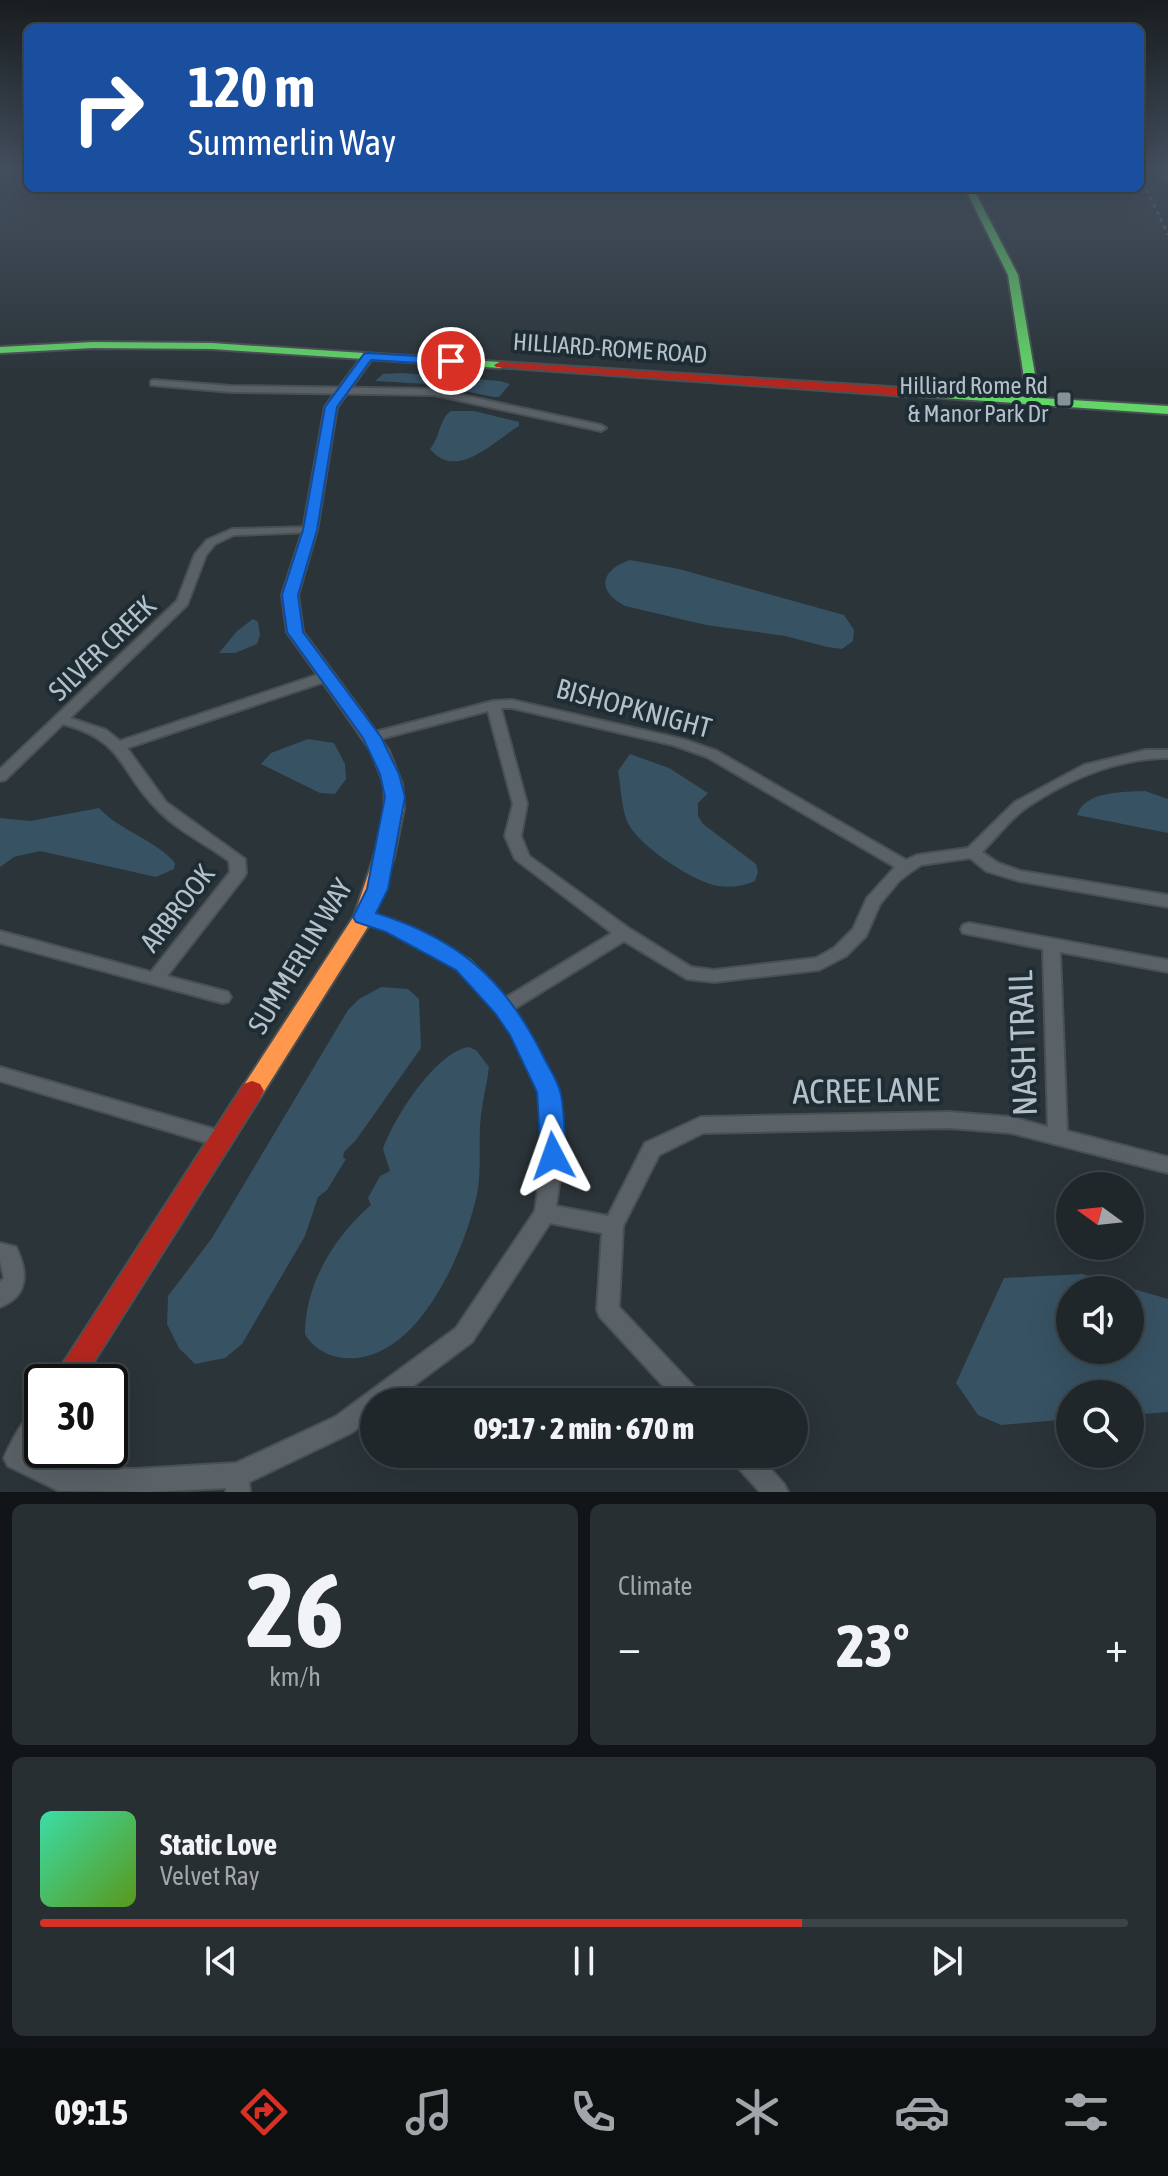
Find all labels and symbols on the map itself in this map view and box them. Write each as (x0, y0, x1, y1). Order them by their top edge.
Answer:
pin (417, 327, 485, 395)
street label: HILLIARD-ROME ROAD (512, 328, 708, 368)
place label: Hilliard Rome Rd & Manor Park Dr (899, 372, 1049, 427)
marker: Hilliard Rome Rd & Manor Park Dr (1055, 390, 1073, 408)
street label: SILVER CREEK (42, 589, 162, 707)
street label: BISHOPKNIGHT (553, 672, 715, 744)
street label: ARBROOK (133, 858, 221, 958)
street label: SUMMERLIN WAY (241, 872, 359, 1039)
street label: NASH TRAIL (1000, 969, 1044, 1117)
street label: ACREE LANE (792, 1069, 940, 1111)
position arrow (511, 1114, 595, 1198)
north arrow (1056, 1172, 1144, 1260)
speed limit sign: 30 (24, 1364, 128, 1468)

